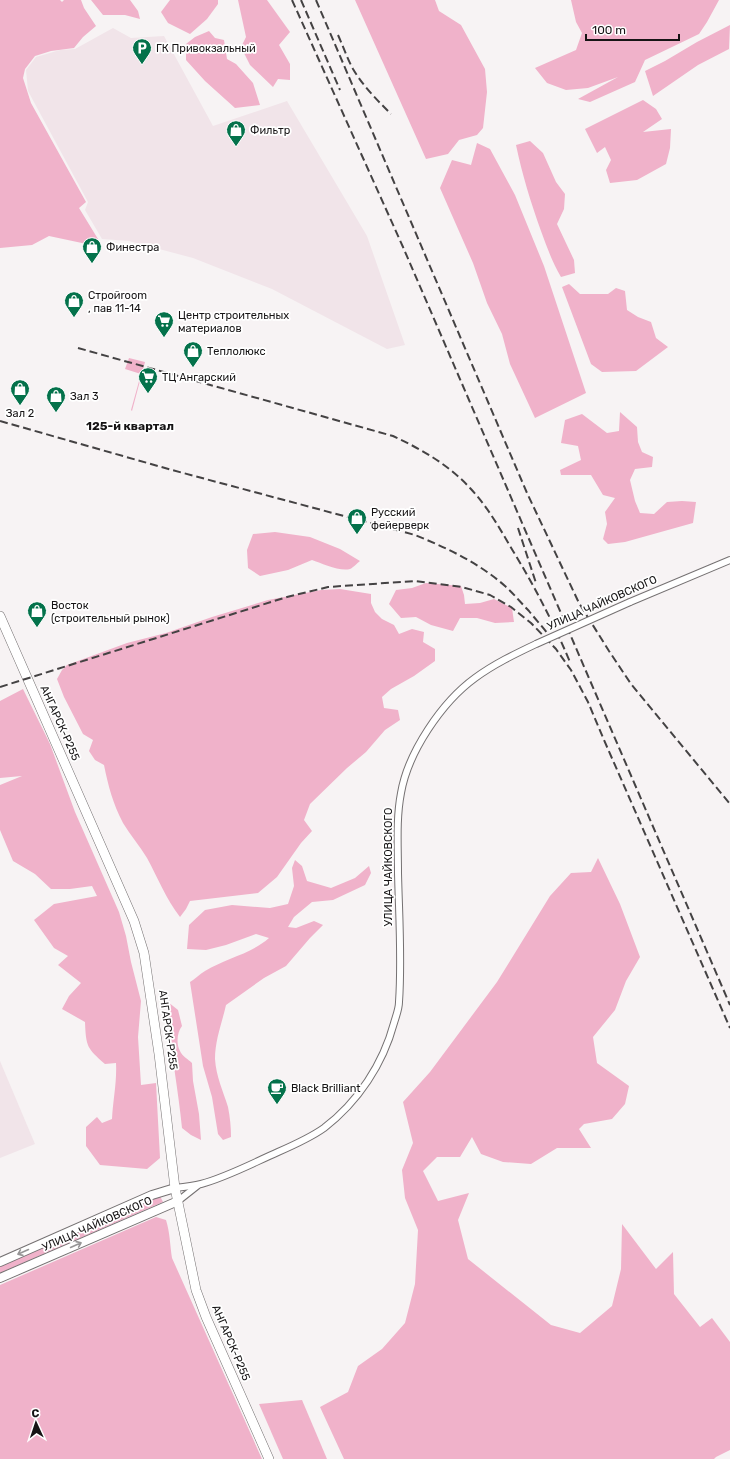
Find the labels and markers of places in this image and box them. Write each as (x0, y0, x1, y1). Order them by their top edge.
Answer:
parking icon: ГК Привокзальный (131, 37, 153, 65)
place label: ГК Привокзальный (156, 42, 256, 55)
shop icon: Фильтр (225, 119, 247, 147)
place label: Фильтр (250, 124, 290, 137)
shop icon: Финестра (81, 236, 103, 264)
place label: Финестра (106, 241, 159, 254)
place label: Стройroom , пав 11-14 (88, 289, 147, 315)
shop icon: Стройroom , пав 11-14 (63, 290, 85, 318)
place label: Центр строительных материалов (178, 309, 289, 335)
supermarket icon: Центр строительных материалов (153, 310, 175, 338)
shop icon: Теплолюкс (182, 340, 204, 368)
place label: Теплолюкс (207, 345, 265, 358)
supermarket icon: ТЦ Ангарский (137, 366, 159, 394)
place label: ТЦ Ангарский (162, 371, 236, 384)
shop icon: Зал 2 (9, 378, 31, 406)
shop icon: Зал 3 (45, 385, 67, 413)
place label: Зал 3 (70, 390, 99, 403)
place label: Зал 2 (6, 407, 34, 420)
place label: Русский фейерверк (371, 506, 429, 532)
shop icon: Русский фейерверк (346, 507, 368, 535)
place label: Восток (строительный рынок) (51, 599, 170, 625)
shop icon: Восток (строительный рынок) (26, 600, 48, 628)
cafe icon: Black Brilliant (266, 1077, 288, 1105)
place label: Black Brilliant (291, 1082, 361, 1095)

